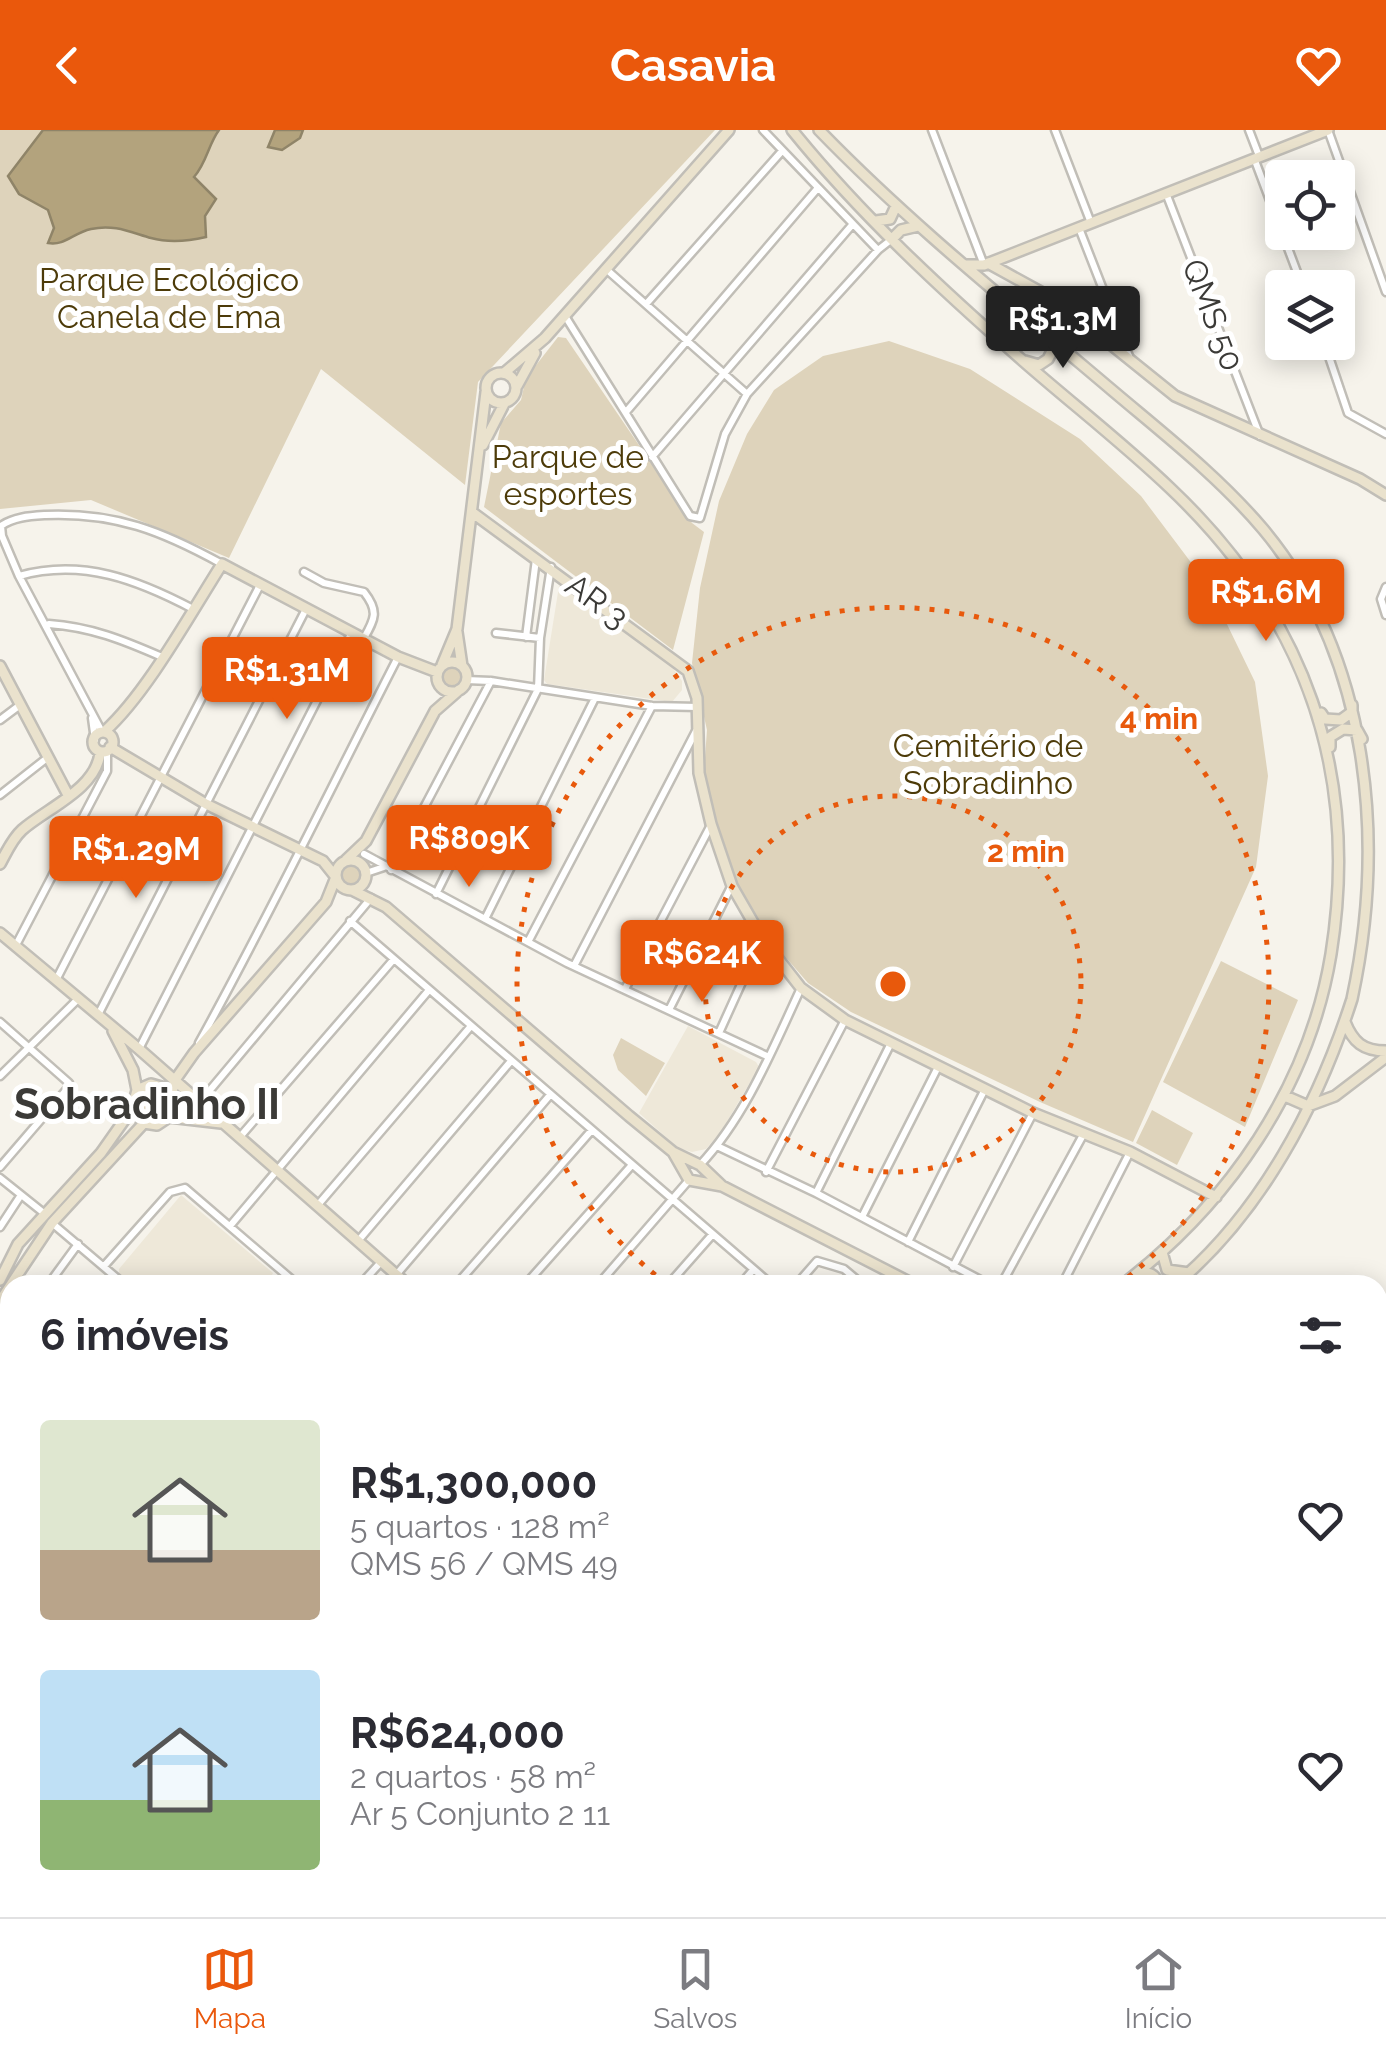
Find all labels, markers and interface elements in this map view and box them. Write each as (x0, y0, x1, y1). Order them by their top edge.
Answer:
icon: back (40, 38, 95, 93)
icon: heart (1291, 38, 1346, 93)
text: Casavia (610, 39, 776, 92)
map controls (1265, 160, 1355, 360)
button: locate (1265, 160, 1355, 250)
street label: QMS 50 (1175, 254, 1252, 376)
park label: Parque Ecológico Canela de Ema (39, 261, 299, 335)
button: layers (1265, 270, 1355, 360)
pin: R$1.3M (982, 286, 1144, 371)
text: R$1.3M (1008, 300, 1118, 337)
park label: Parque de esportes (492, 438, 644, 512)
pin: R$1.6M (1185, 559, 1347, 644)
street label: AR 3 (559, 566, 636, 635)
text: R$1.6M (1210, 573, 1322, 610)
pin: R$1.31M (195, 637, 379, 722)
text: R$1.31M (224, 651, 350, 688)
text: 4 min (1120, 701, 1198, 736)
park label: Cemitério de Sobradinho (893, 727, 1083, 801)
pin: R$809K (388, 805, 550, 890)
pin: R$1.29M (44, 816, 228, 901)
text: R$809K (409, 819, 529, 856)
text: R$1.29M (71, 830, 201, 867)
text: 2 min (987, 834, 1065, 869)
pin: R$624K (621, 920, 783, 1005)
text: R$624K (643, 934, 761, 971)
centre of rings (875, 966, 911, 1002)
district label: Sobradinho II (14, 1080, 280, 1129)
icon: filters (1293, 1308, 1348, 1363)
text: 6 imóveis (40, 1311, 229, 1360)
text: R$1,300,000 (350, 1459, 597, 1508)
icon: home (120, 1460, 240, 1580)
icon: heart (1293, 1493, 1348, 1548)
text: 5 quartos · 128 m² (350, 1508, 610, 1545)
text: QMS 56 / QMS 49 (350, 1545, 618, 1582)
text: R$624,000 (350, 1709, 565, 1758)
icon: home (120, 1710, 240, 1830)
icon: heart (1293, 1743, 1348, 1798)
text: 2 quartos · 58 m² (350, 1758, 596, 1795)
text: Ar 5 Conjunto 2 11 (350, 1795, 610, 1832)
tab: Mapa (194, 1942, 266, 2035)
tab: Salvos (653, 1942, 737, 2035)
tab: Início (1125, 1942, 1192, 2035)

